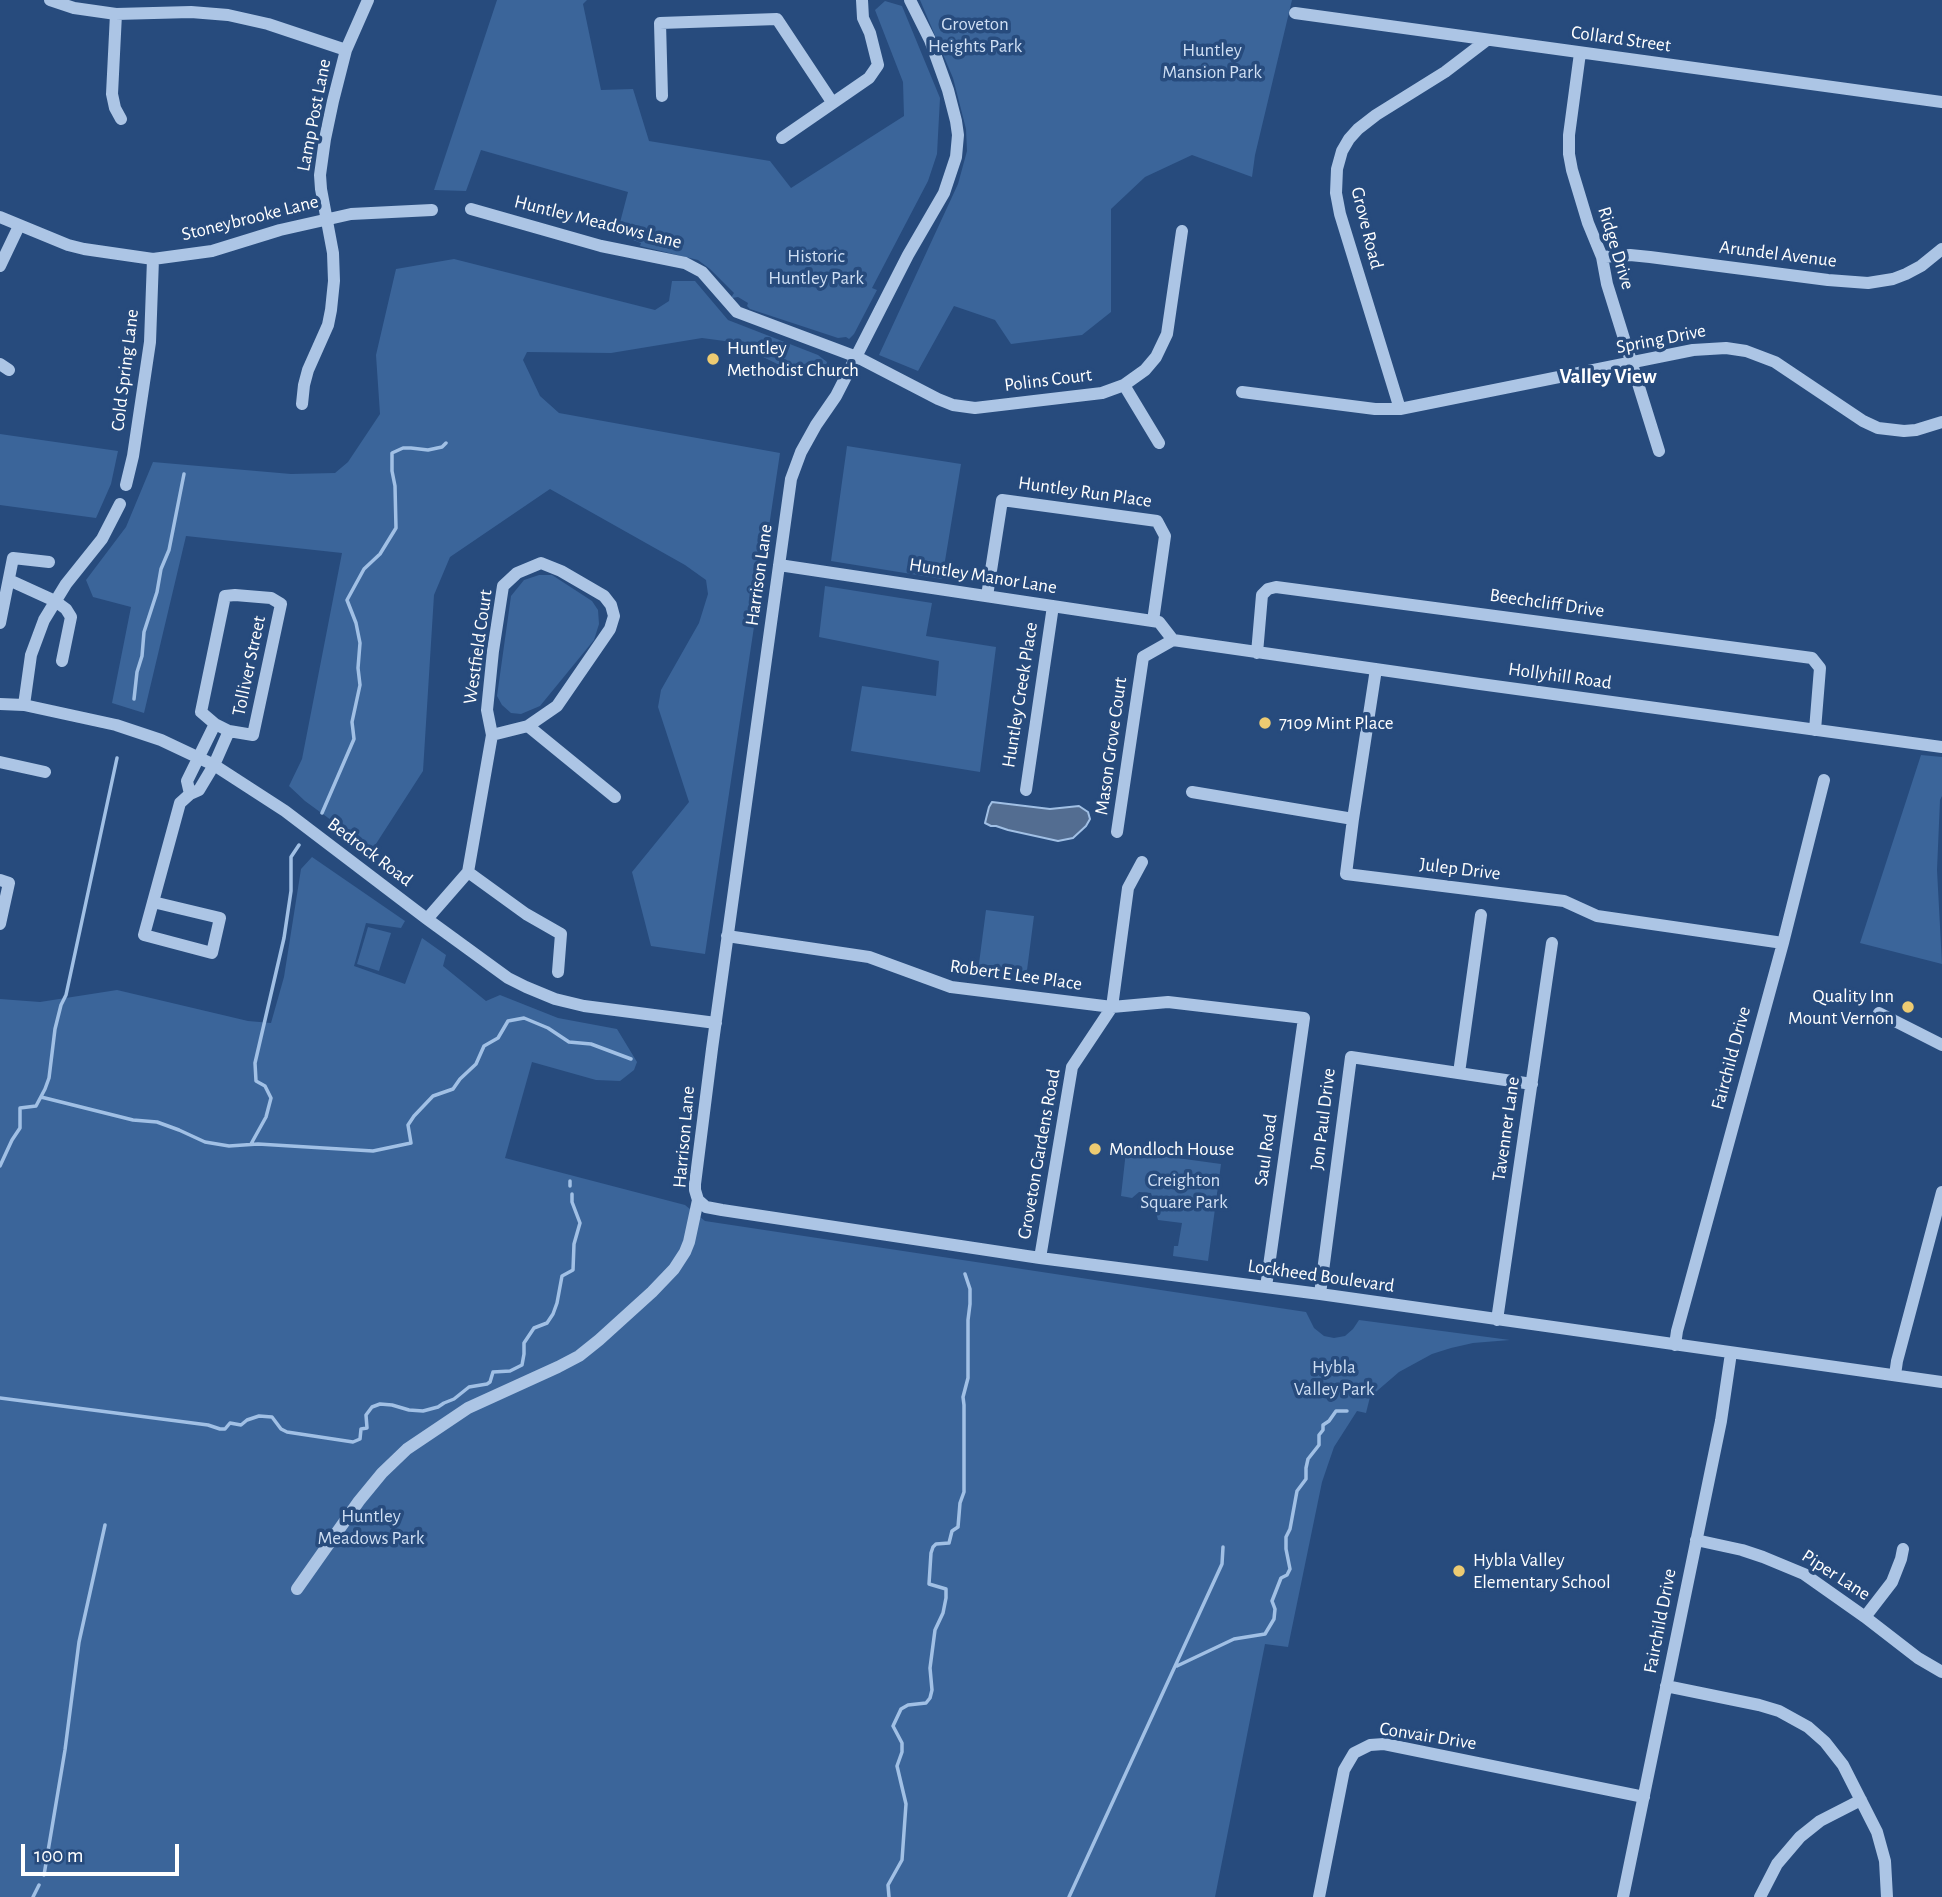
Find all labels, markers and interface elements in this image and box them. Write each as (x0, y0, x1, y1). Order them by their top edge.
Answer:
park label: Groveton Heights Park (928, 13, 1022, 57)
street label: Collard Street (1570, 21, 1672, 57)
park label: Huntley Mansion Park (1162, 39, 1262, 83)
street label: Lamp Post Lane (292, 57, 336, 173)
street label: Grove Road (1346, 185, 1388, 271)
street label: Stoneybrooke Lane (179, 190, 321, 246)
street label: Huntley Meadows Lane (512, 190, 684, 254)
street label: Ridge Drive (1593, 204, 1639, 292)
street label: Arundel Avenue (1718, 235, 1838, 273)
park label: Historic Huntley Park (768, 245, 864, 289)
street label: Cold Spring Lane (106, 308, 144, 432)
street label: Spring Drive (1614, 319, 1708, 359)
place label: Huntley Methodist Church (727, 337, 859, 381)
marker: Huntley Methodist Church (705, 351, 721, 367)
street label: Polins Court (1003, 363, 1093, 397)
district label: Valley View (1559, 364, 1657, 390)
street label: Huntley Run Place (1017, 471, 1153, 513)
street label: Harrison Lane (741, 523, 777, 627)
street label: Huntley Manor Lane (907, 553, 1059, 599)
street label: Beechcliff Drive (1488, 584, 1606, 622)
street label: Westfield Court (459, 588, 497, 706)
street label: Tolliver Street (227, 614, 271, 718)
street label: Huntley Creek Place (997, 621, 1043, 769)
street label: Hollyhill Road (1507, 657, 1613, 695)
street label: Mason Grove Court (1090, 676, 1132, 816)
place label: 7109 Mint Place (1279, 712, 1394, 734)
marker: 7109 Mint Place (1257, 715, 1273, 731)
street label: Bedrock Road (323, 813, 417, 891)
street label: Julep Drive (1418, 853, 1502, 885)
street label: Robert E Lee Place (949, 954, 1083, 996)
place label: Quality Inn Mount Vernon (1788, 985, 1894, 1029)
marker: Quality Inn Mount Vernon (1900, 999, 1916, 1015)
street label: Fairchild Drive (1706, 1004, 1756, 1112)
street label: Groveton Gardens Road (1013, 1067, 1065, 1241)
street label: Jon Paul Drive (1305, 1067, 1341, 1171)
street label: Tavenner Lane (1487, 1075, 1525, 1183)
street label: Harrison Lane (668, 1085, 700, 1189)
street label: Saul Road (1250, 1112, 1282, 1188)
place label: Mondloch House (1109, 1138, 1234, 1160)
marker: Mondloch House (1087, 1141, 1103, 1157)
park label: Creighton Square Park (1140, 1169, 1228, 1213)
street label: Lockheed Boulevard (1246, 1254, 1396, 1298)
park label: Hybla Valley Park (1294, 1356, 1374, 1400)
park label: Huntley Meadows Park (318, 1505, 424, 1549)
street label: Piper Lane (1797, 1544, 1875, 1606)
place label: Hybla Valley Elementary School (1473, 1549, 1611, 1593)
marker: Hybla Valley Elementary School (1451, 1563, 1467, 1579)
street label: Fairchild Drive (1639, 1567, 1681, 1675)
street label: Convair Drive (1378, 1717, 1478, 1755)
scale bar (24, 1830, 182, 1874)
text: 100 m (34, 1845, 84, 1866)

